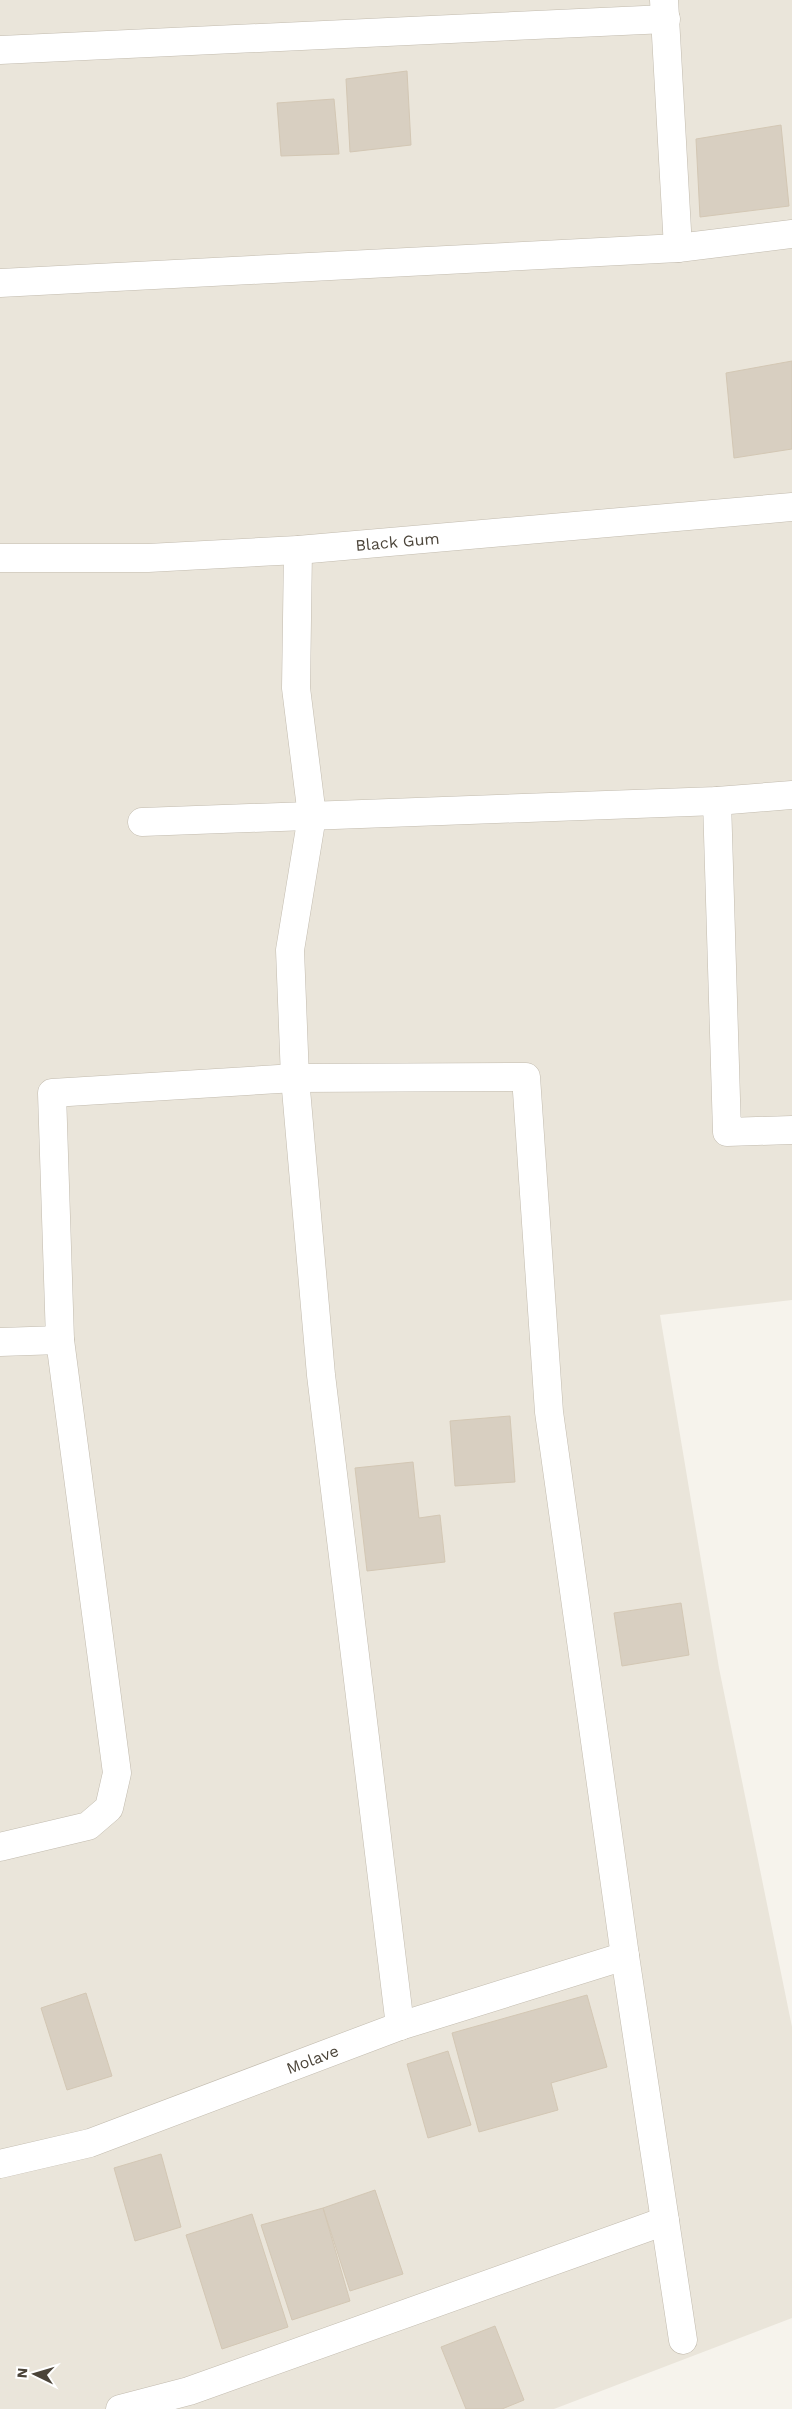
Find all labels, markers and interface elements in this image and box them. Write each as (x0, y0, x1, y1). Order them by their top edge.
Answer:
street label: Black Gum (355, 529, 440, 555)
street label: Molave (284, 2041, 341, 2078)
north arrow (10, 2349, 60, 2399)
text: N (14, 2367, 30, 2379)

